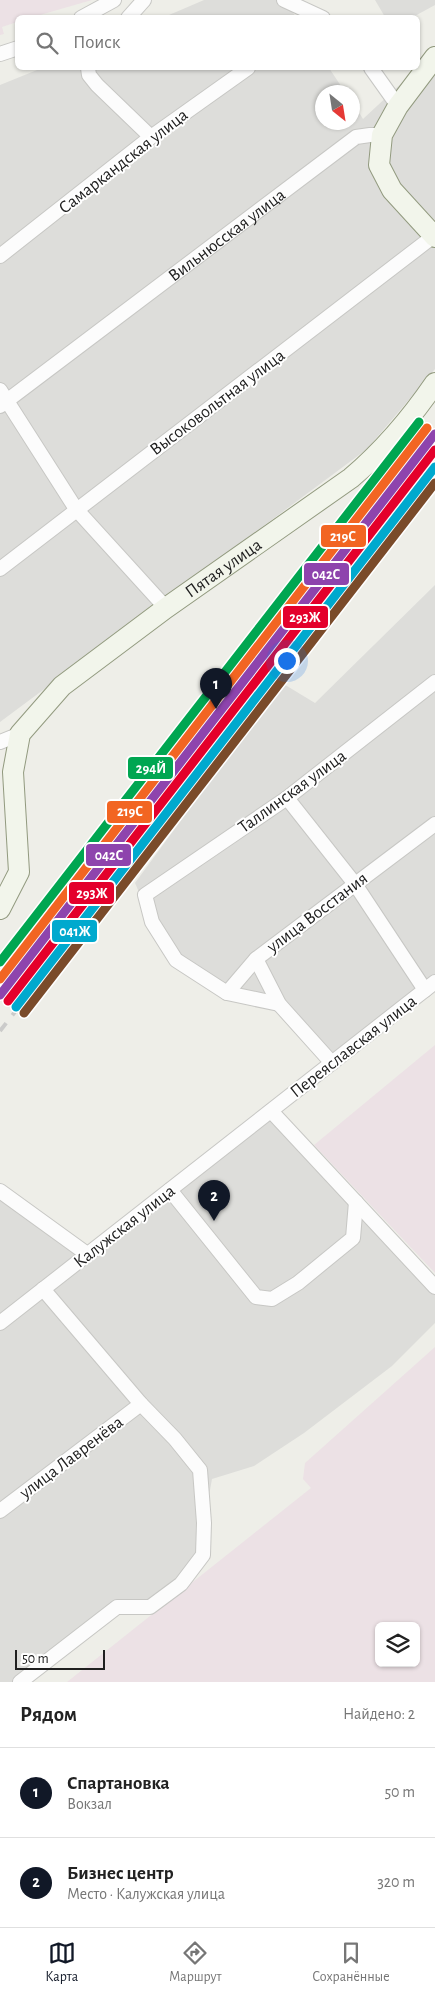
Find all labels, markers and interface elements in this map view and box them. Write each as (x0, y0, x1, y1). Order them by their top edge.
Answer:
search box (15, 15, 420, 70)
icon: search (33, 29, 61, 57)
text: Поиск (73, 33, 120, 52)
north arrow (315, 85, 360, 130)
street label: Самаркандская улица (56, 106, 192, 218)
street label: Вильнюсская улица (165, 186, 289, 285)
street label: Высоковольтная улица (147, 346, 288, 459)
line badge: 219С (320, 524, 367, 548)
text: 219С (330, 530, 356, 544)
street label: Пятая улица (182, 536, 265, 602)
line badge: 042С (303, 562, 350, 586)
text: 042С (312, 568, 341, 582)
line badge: 293Ж (282, 605, 329, 629)
text: 293Ж (289, 611, 322, 625)
your location (274, 648, 300, 674)
pin: 1 (200, 668, 232, 709)
street label: Таллинская улица (235, 747, 350, 837)
line badge: 294Й (127, 756, 174, 780)
text: 294Й (136, 760, 166, 776)
line badge: 219С (106, 800, 153, 824)
text: 219С (117, 805, 143, 819)
line badge: 042С (85, 843, 132, 867)
text: 042С (95, 849, 124, 863)
street label: улица Восстания (263, 869, 371, 957)
line badge: 293Ж (68, 881, 115, 905)
text: 293Ж (76, 887, 109, 901)
line badge: 041Ж (51, 919, 98, 943)
text: 041Ж (59, 925, 92, 939)
street label: Переяславская улица (287, 992, 420, 1102)
pin: 2 (198, 1180, 230, 1221)
street label: Калужская улица (71, 1182, 179, 1272)
street label: улица Лавренёва (16, 1413, 127, 1503)
map controls (375, 1622, 420, 1667)
button: layers (375, 1622, 420, 1667)
scale bar (15, 1647, 105, 1670)
text: 50 m (22, 1652, 49, 1666)
text: Рядом (20, 1704, 77, 1725)
text: Найдено: 2 (343, 1706, 415, 1722)
text: Спартановка (67, 1774, 170, 1793)
text: 1 (33, 1784, 39, 1800)
text: 50 m (384, 1784, 415, 1800)
text: Вокзал (67, 1796, 112, 1812)
text: Бизнес центр (67, 1864, 174, 1883)
text: 2 (32, 1874, 40, 1890)
text: 320 m (377, 1874, 415, 1890)
text: Место · Калужская улица (67, 1886, 225, 1902)
tab: Карта (45, 1939, 78, 1986)
tab: Маршрут (169, 1939, 222, 1986)
tab: Сохранённые (312, 1939, 390, 1986)

